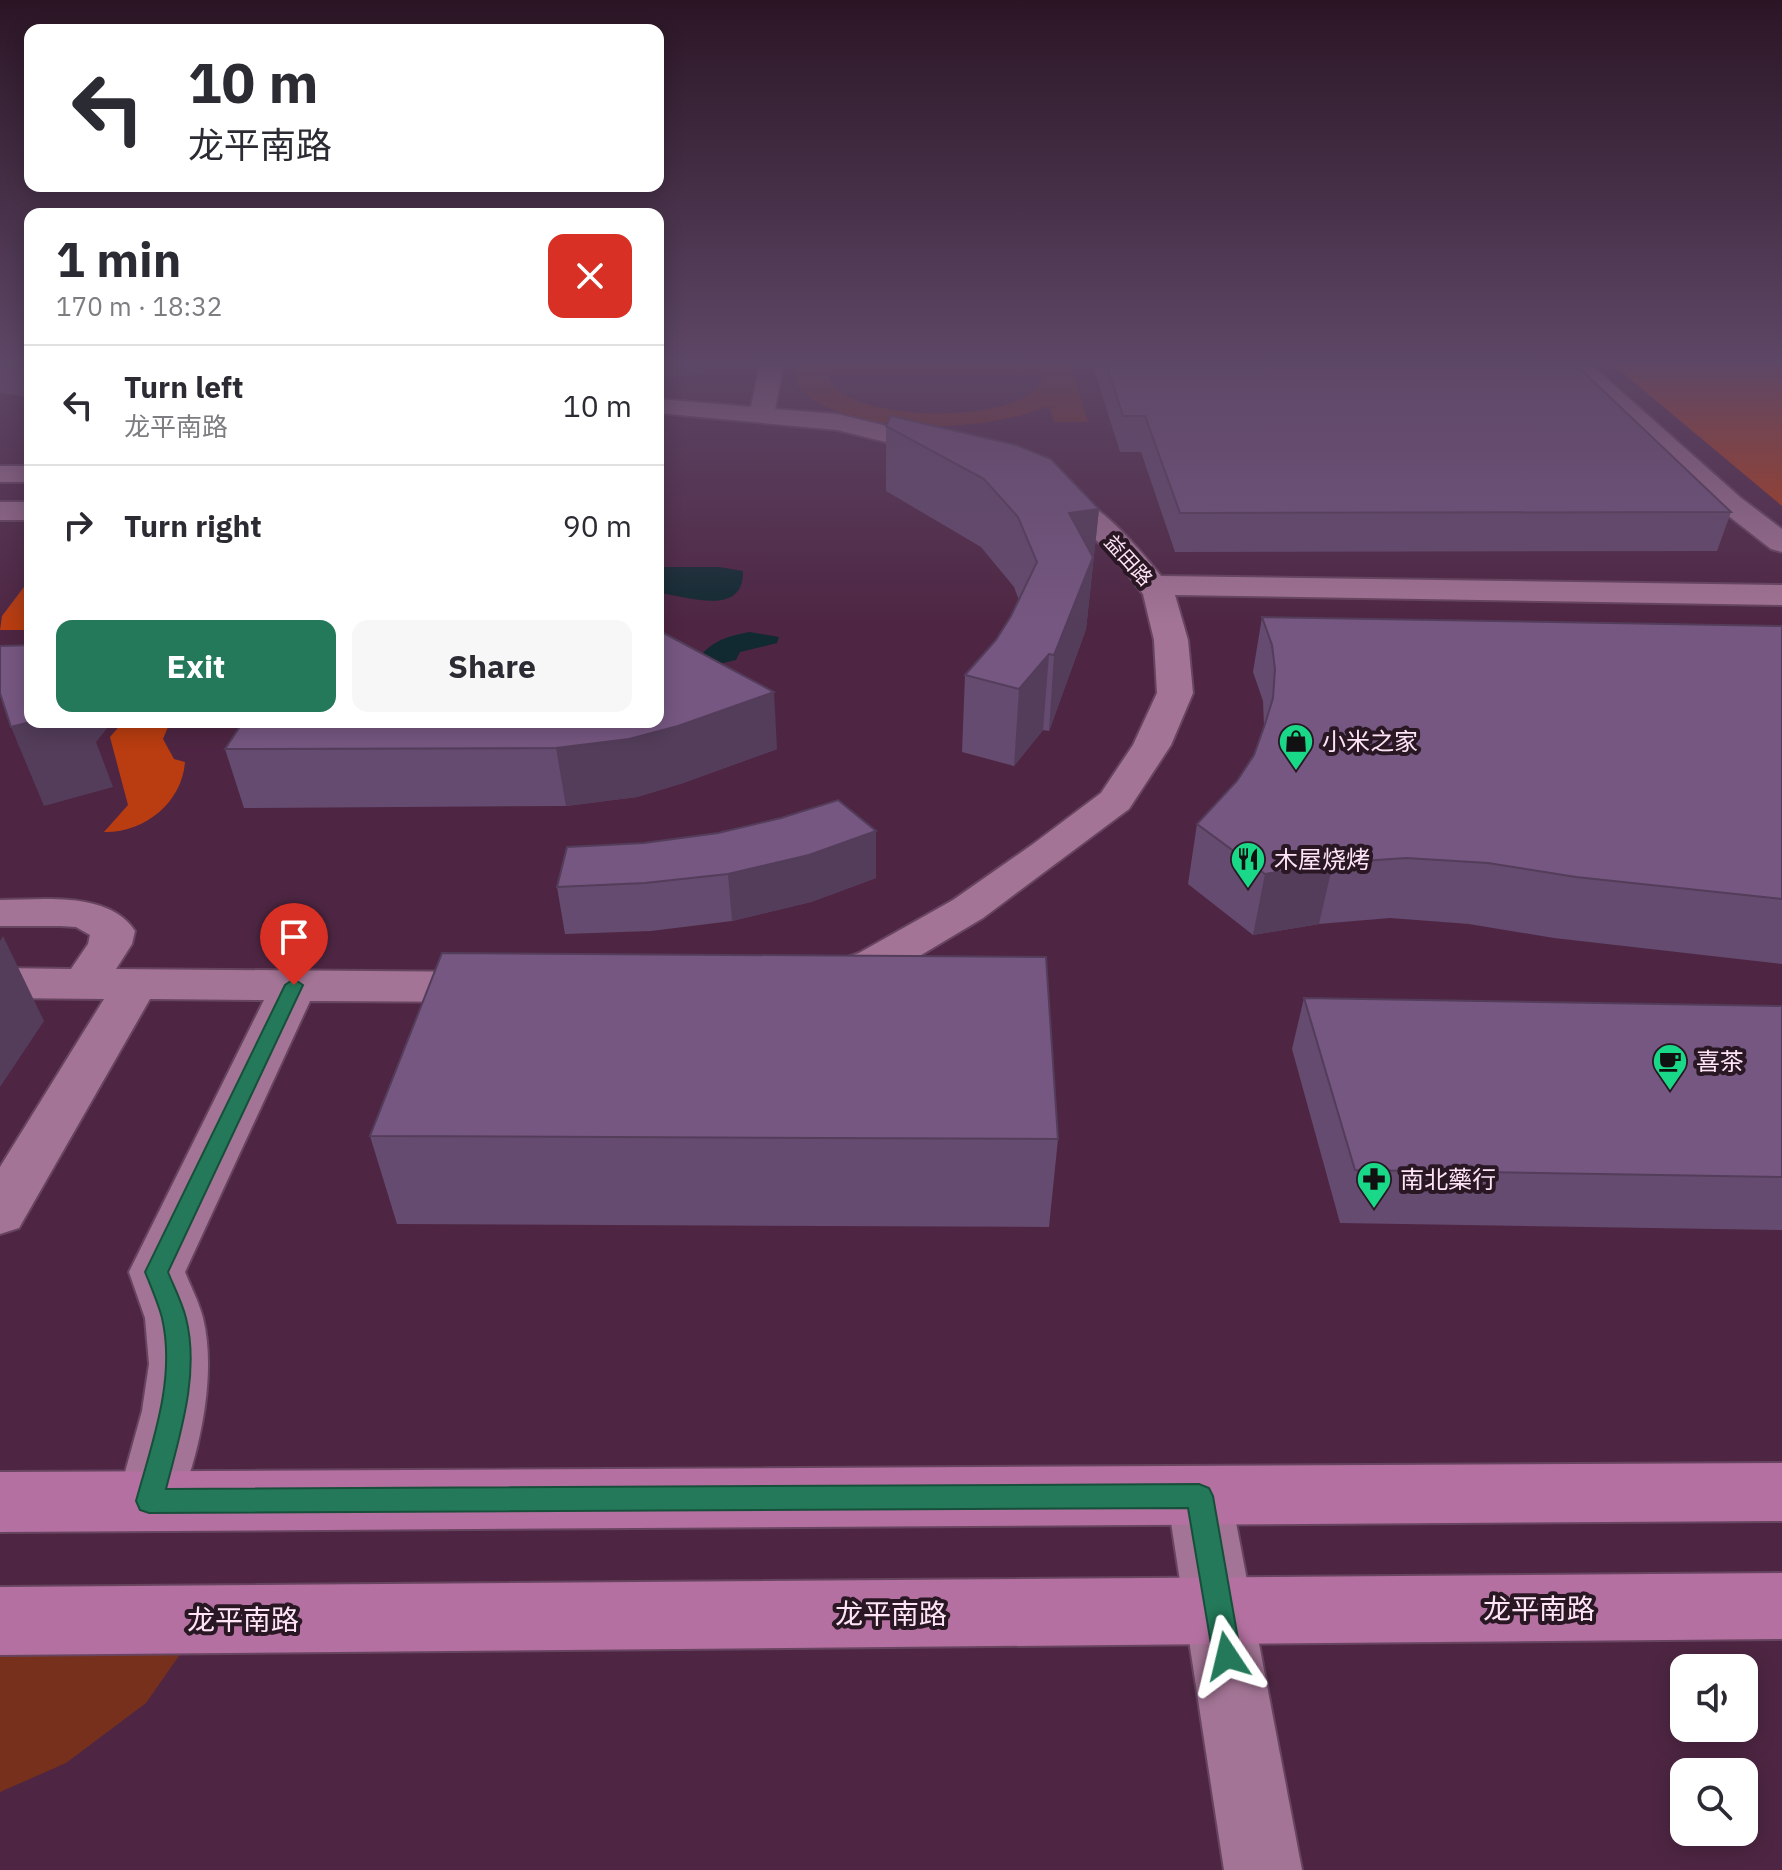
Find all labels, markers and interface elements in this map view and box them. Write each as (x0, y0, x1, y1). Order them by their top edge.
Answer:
text: 10 m (188, 46, 318, 118)
icon: left (56, 56, 160, 160)
text: 龙平南路 (188, 121, 332, 168)
text: 1 min (56, 228, 181, 290)
button: close (548, 234, 632, 318)
text: 170 m · 18:32 (56, 289, 222, 323)
text: Turn left (124, 367, 243, 406)
icon: left (56, 383, 100, 427)
text: 10 m (563, 386, 632, 425)
text: 龙平南路 (124, 409, 228, 443)
icon: right (56, 503, 100, 547)
text: Turn right (124, 506, 262, 545)
text: 90 m (563, 506, 632, 545)
street label: 益田路 (1099, 529, 1159, 591)
button: Exit (56, 620, 336, 712)
button: Share (352, 620, 632, 712)
shop icon: 小米之家 (1277, 722, 1315, 772)
place label: 小米之家 (1322, 725, 1418, 757)
restaurant icon: 木屋烧烤 (1229, 840, 1267, 890)
place label: 木屋烧烤 (1274, 843, 1370, 875)
pin (260, 903, 328, 985)
icon: arrive (272, 915, 316, 959)
cafe icon: 喜茶 (1651, 1042, 1689, 1092)
place label: 喜茶 (1696, 1045, 1744, 1077)
pharmacy icon: 南北藥行 (1355, 1160, 1393, 1210)
place label: 南北藥行 (1400, 1163, 1496, 1195)
street label: 龙平南路 (1483, 1590, 1595, 1627)
street label: 龙平南路 (835, 1595, 947, 1632)
street label: 龙平南路 (187, 1601, 299, 1638)
position arrow (1185, 1614, 1269, 1698)
map controls (1670, 1654, 1758, 1846)
button: sound (1670, 1654, 1758, 1742)
button: search (1670, 1758, 1758, 1846)

